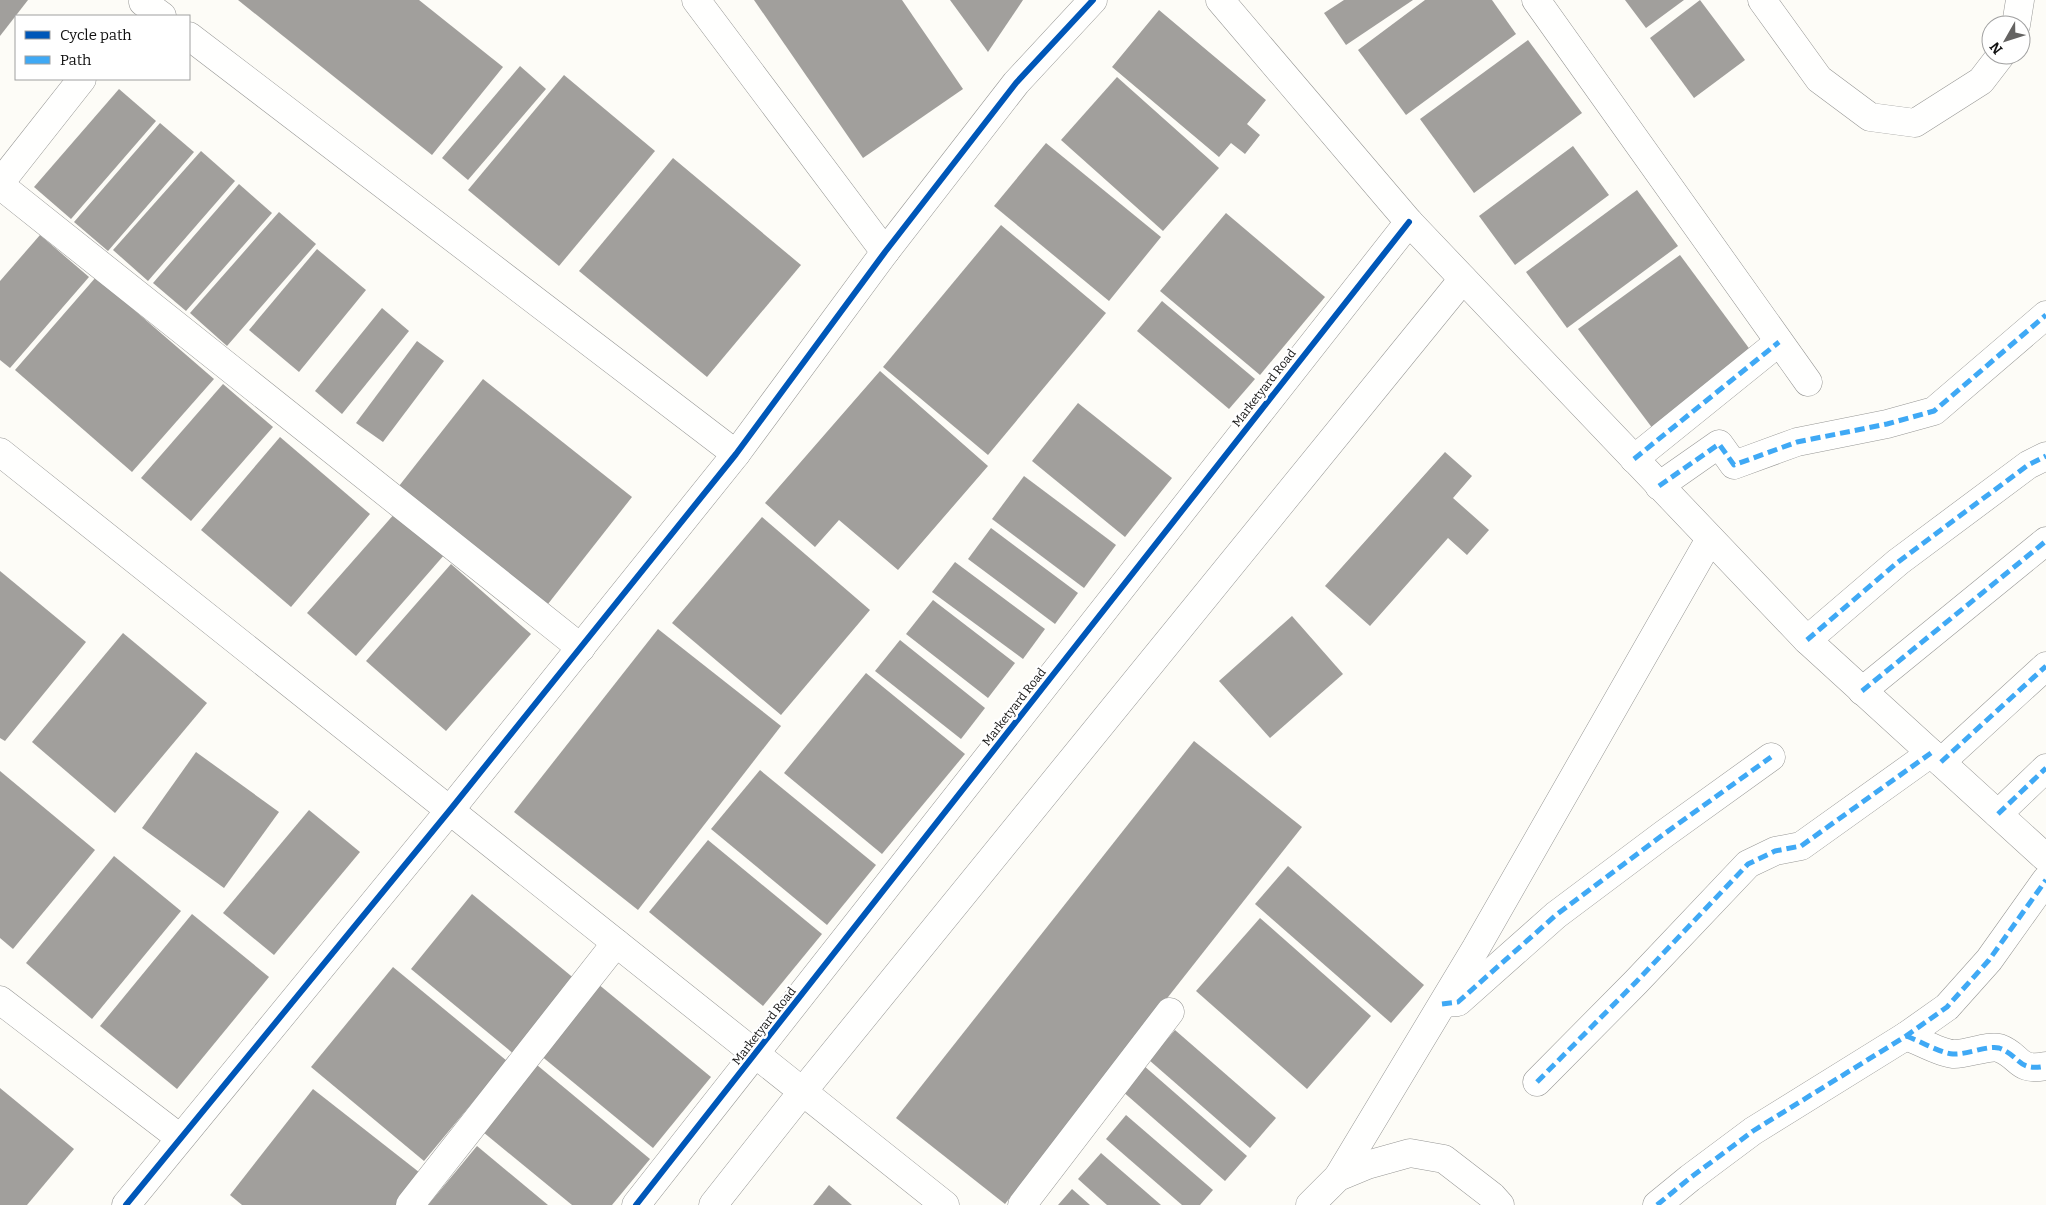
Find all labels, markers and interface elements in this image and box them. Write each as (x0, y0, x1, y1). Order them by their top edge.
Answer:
legend (15, 15, 190, 80)
north arrow (1981, 15, 2031, 65)
text: Cycle path (60, 26, 132, 44)
text: N (1986, 38, 2006, 57)
text: Path (60, 51, 92, 69)
street label: Marketyard Road (1229, 346, 1299, 430)
street label: Marketyard Road (979, 665, 1049, 749)
street label: Marketyard Road (729, 984, 799, 1068)

